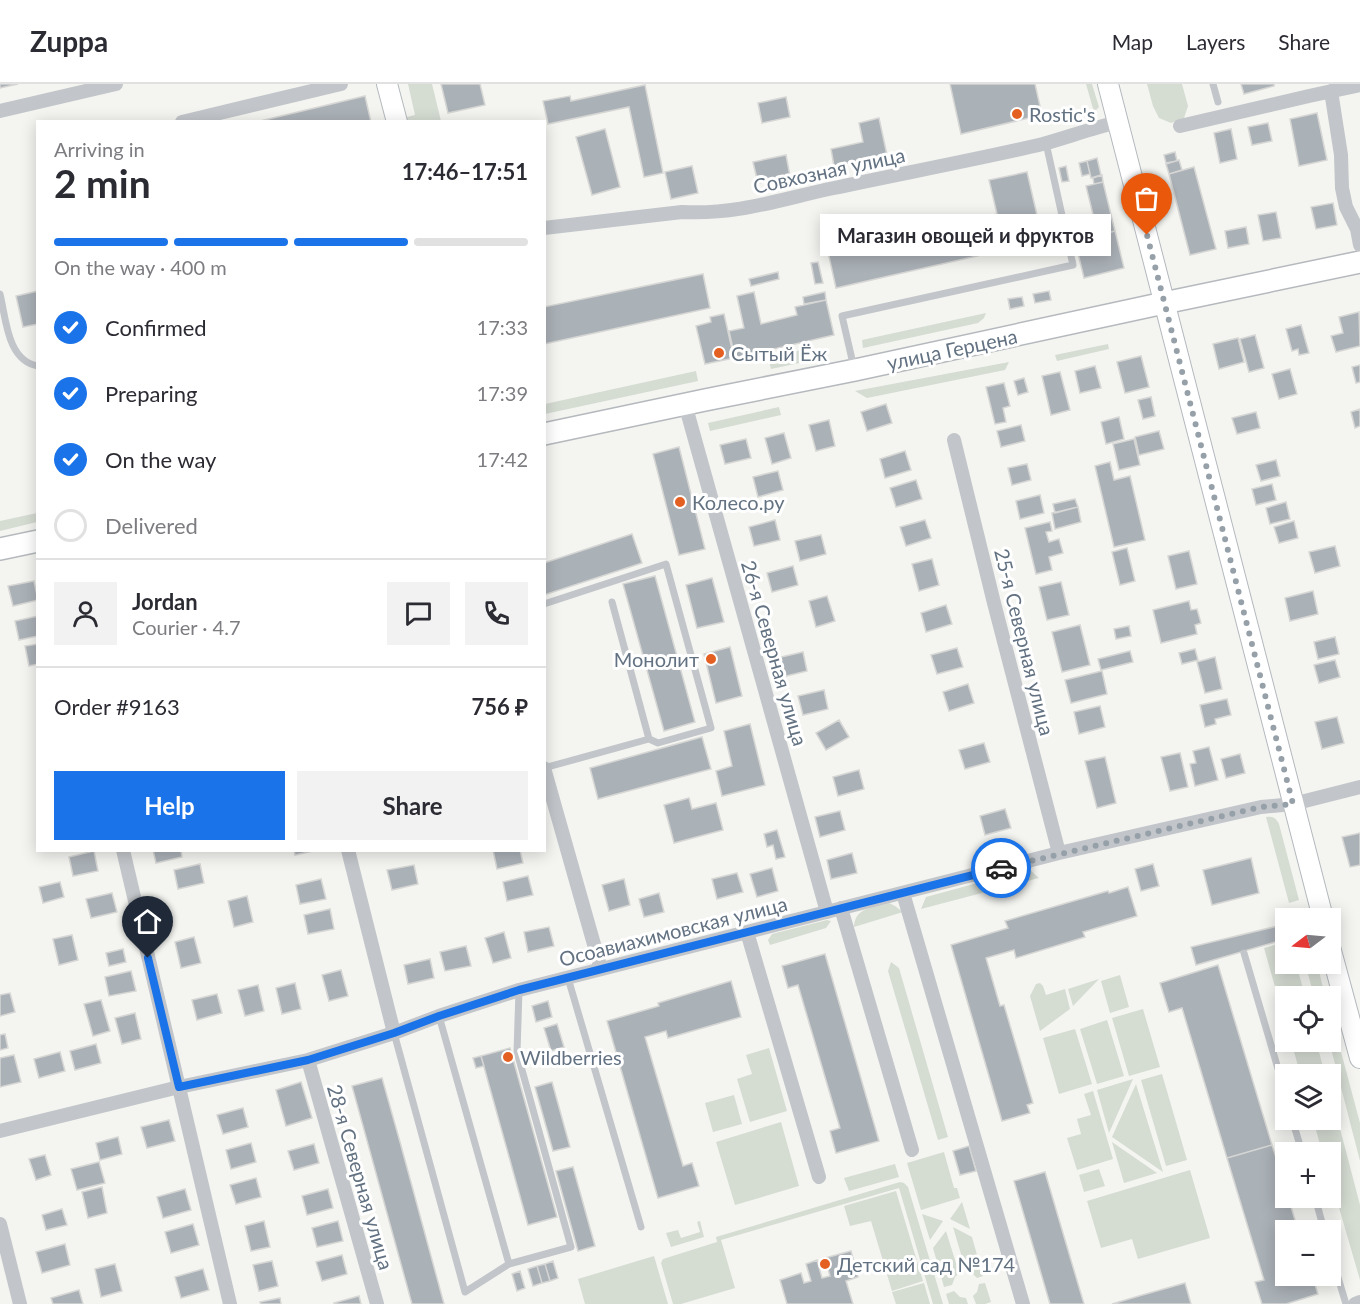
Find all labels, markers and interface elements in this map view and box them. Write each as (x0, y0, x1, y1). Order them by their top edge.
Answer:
text: Zuppa (30, 24, 108, 58)
text: Map (1112, 29, 1153, 54)
text: Layers (1186, 29, 1245, 54)
text: Share (1278, 29, 1330, 54)
place label: Rostic's (1029, 102, 1095, 126)
marker: Rostic's (1010, 107, 1024, 121)
text: Arriving in (54, 137, 145, 161)
street label: Совхозная улица (751, 142, 907, 198)
text: 17:46–17:51 (402, 158, 528, 185)
text: 2 min (54, 160, 151, 206)
pin (1121, 173, 1172, 235)
icon: bag (1130, 182, 1163, 215)
callout: Магазин овощей и фруктов (820, 214, 1111, 256)
text: Магазин овощей и фруктов (837, 223, 1094, 247)
text: On the way · 400 m (54, 255, 227, 279)
icon: check (54, 311, 87, 344)
text: Confirmed (105, 314, 207, 341)
text: 17:33 (477, 315, 528, 339)
street label: улица Герцена (885, 323, 1019, 375)
place label: Сытый Ёж (731, 341, 827, 365)
marker: Сытый Ёж (712, 346, 726, 360)
icon: check (54, 377, 87, 410)
text: Preparing (105, 380, 197, 407)
text: 17:39 (477, 381, 528, 405)
icon: check (54, 443, 87, 476)
text: On the way (105, 446, 216, 473)
text: 17:42 (477, 447, 528, 471)
place label: Колесо.ру (692, 490, 785, 514)
marker: Колесо.ру (673, 495, 687, 509)
text: Delivered (105, 512, 198, 539)
street label: 25-я Северная улица (990, 546, 1060, 738)
street label: 26-я Северная улица (737, 557, 813, 749)
button: person (54, 582, 117, 645)
button: chat (387, 582, 450, 645)
button: phone (465, 582, 528, 645)
text: Jordan (132, 588, 198, 615)
text: Courier · 4.7 (132, 615, 241, 639)
place label: Монолит (614, 647, 699, 671)
marker: Монолит (704, 652, 718, 666)
text: Order #9163 (54, 693, 180, 720)
text: 756 ₽ (472, 693, 528, 720)
button: Help (54, 771, 285, 840)
button: Share (297, 771, 528, 840)
courier (971, 838, 1031, 898)
icon: car (985, 852, 1018, 885)
street label: Осоавиахимовская улица (556, 891, 790, 971)
pin (122, 896, 173, 958)
icon: home (131, 905, 164, 938)
north arrow (1275, 908, 1341, 974)
map controls (1275, 908, 1341, 1286)
button: locate (1275, 986, 1341, 1052)
place label: Wildberries (520, 1045, 622, 1069)
marker: Wildberries (501, 1050, 515, 1064)
button: layers (1275, 1064, 1341, 1130)
street label: 28-я Северная улица (323, 1081, 399, 1273)
button: + (1275, 1142, 1341, 1208)
button: − (1275, 1220, 1341, 1286)
place label: Детский сад №174 (837, 1252, 1016, 1276)
marker: Детский сад №174 (818, 1257, 832, 1271)

